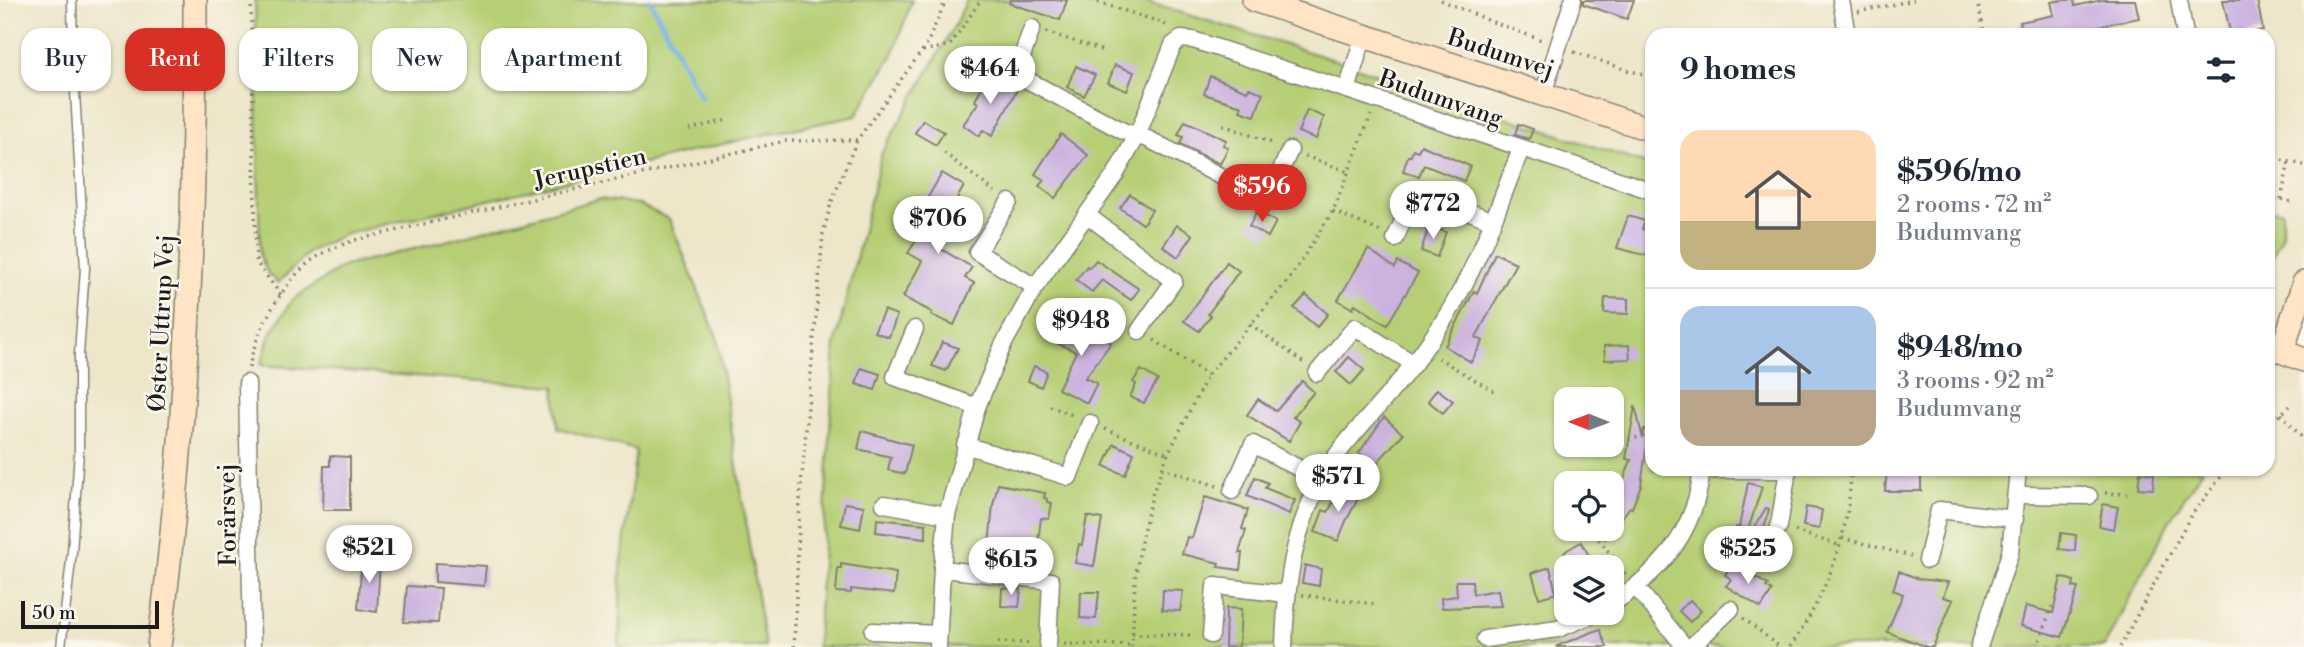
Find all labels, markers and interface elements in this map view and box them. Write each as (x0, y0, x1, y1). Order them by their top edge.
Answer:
street label: Budumvej (1443, 22, 1558, 85)
chip: Buy (21, 28, 111, 91)
chip: Rent (125, 28, 225, 91)
chip: Filters (239, 28, 358, 91)
chip: New (372, 28, 467, 91)
chip: Apartment (481, 28, 647, 91)
pin: $464 (949, 46, 1031, 106)
text: 9 homes (1680, 51, 1796, 89)
icon: filters (2202, 51, 2240, 89)
text: $464 (960, 55, 1020, 83)
street label: Budumvang (1374, 63, 1507, 134)
street label: Jerupstien (530, 141, 649, 197)
text: $596/mo (1897, 153, 2022, 191)
icon: home (1736, 158, 1820, 242)
pin: $596 (1221, 164, 1303, 224)
text: $596 (1234, 173, 1290, 201)
pin: $772 (1392, 182, 1474, 241)
text: $772 (1406, 190, 1460, 218)
text: 2 rooms · 72 m² (1897, 191, 2051, 219)
pin: $706 (897, 196, 979, 256)
text: $706 (909, 205, 967, 233)
text: Budumvang (1897, 219, 2021, 247)
street label: Øster Uttrup Vej (142, 234, 182, 412)
pin: $948 (1040, 298, 1122, 358)
text: $948 (1052, 307, 1110, 335)
text: $948/mo (1897, 329, 2023, 367)
icon: home (1736, 334, 1820, 418)
text: 3 rooms · 92 m² (1897, 367, 2053, 395)
north arrow (1554, 387, 1624, 457)
map controls (1554, 387, 1624, 625)
text: Budumvang (1897, 395, 2021, 423)
pin: $571 (1297, 454, 1379, 514)
street label: Forårsvej (212, 463, 244, 567)
text: $571 (1312, 463, 1364, 491)
button: locate (1554, 471, 1624, 541)
pin: $521 (328, 526, 410, 585)
pin: $525 (1707, 526, 1789, 586)
text: $521 (342, 534, 396, 562)
text: $525 (1720, 535, 1776, 563)
pin: $615 (970, 538, 1052, 597)
text: $615 (985, 546, 1037, 574)
button: layers (1554, 555, 1624, 625)
scale bar (21, 598, 159, 630)
text: 50 m (32, 601, 76, 625)

